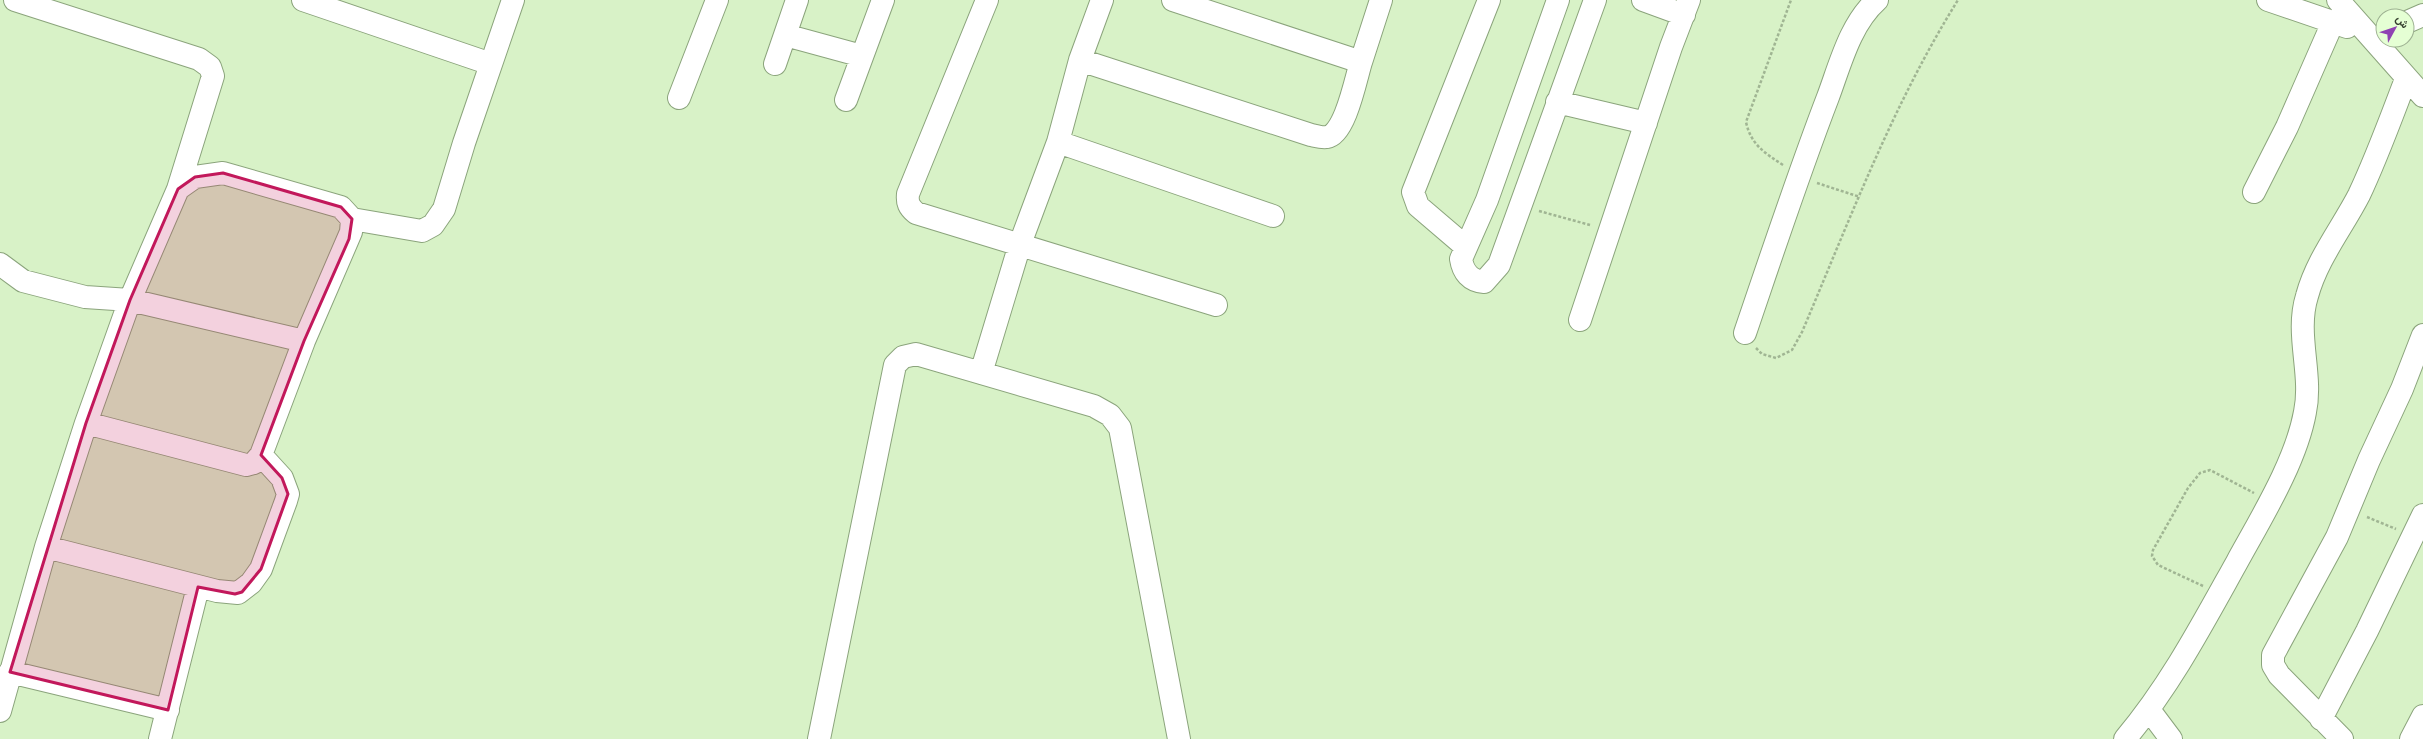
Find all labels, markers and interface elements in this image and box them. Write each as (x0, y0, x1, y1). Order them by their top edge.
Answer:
north arrow (2375, 8, 2415, 48)
text: ش (2393, 12, 2412, 31)

